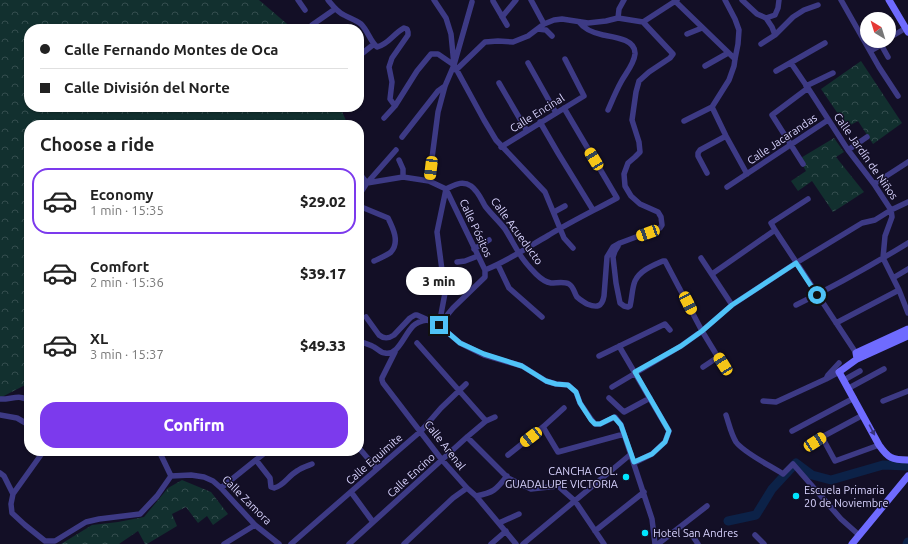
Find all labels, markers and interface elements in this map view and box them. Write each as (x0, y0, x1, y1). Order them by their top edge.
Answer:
north arrow (860, 12, 896, 48)
map controls (860, 12, 896, 48)
text: Calle Fernando Montes de Oca (64, 41, 278, 58)
text: Calle División del Norte (64, 79, 230, 96)
street label: Calle Encinal (508, 91, 566, 134)
street label: Calle Jardín de Niños (832, 110, 901, 202)
street label: Calle Jacarandas (745, 111, 819, 167)
text: Choose a ride (40, 134, 154, 154)
car (583, 146, 605, 172)
car (424, 155, 438, 181)
icon: car (42, 183, 78, 219)
text: Economy (90, 186, 154, 203)
text: $29.02 (300, 193, 346, 210)
street label: Calle Acueducto (489, 195, 545, 267)
street label: Calle Pósitos (457, 197, 495, 259)
text: 1 min · 15:35 (90, 203, 164, 217)
car (635, 223, 661, 243)
icon: car (42, 255, 78, 291)
text: Comfort (90, 258, 149, 275)
text: $39.17 (300, 265, 346, 282)
callout: 3 min (406, 267, 472, 295)
text: 3 min (422, 274, 456, 288)
text: 2 min · 15:36 (90, 275, 164, 289)
route start (808, 286, 826, 304)
car (677, 290, 699, 316)
route end (430, 316, 448, 334)
icon: car (42, 327, 78, 363)
text: XL (90, 330, 108, 347)
text: $49.33 (300, 337, 346, 354)
text: 3 min · 15:37 (90, 347, 164, 361)
car (712, 351, 734, 377)
button: Confirm (40, 402, 348, 448)
street label: Calle Arenal (422, 418, 468, 472)
one-way arrow (868, 424, 875, 436)
car (518, 425, 544, 449)
car (802, 430, 828, 454)
street label: Calle Equimite (343, 431, 405, 487)
street label: Calle Encino (385, 451, 437, 499)
place label: CANCHA COL. GUADALUPE VICTORIA (505, 465, 619, 490)
marker: CANCHA COL. GUADALUPE VICTORIA (621, 472, 631, 482)
street label: Calle Zamora (220, 473, 274, 527)
place label: Escuela Primaria 20 de Noviembre (804, 484, 889, 509)
marker: Escuela Primaria 20 de Noviembre (791, 491, 801, 501)
place label: Hotel San Andres (653, 527, 738, 539)
marker: Hotel San Andres (640, 528, 650, 538)

